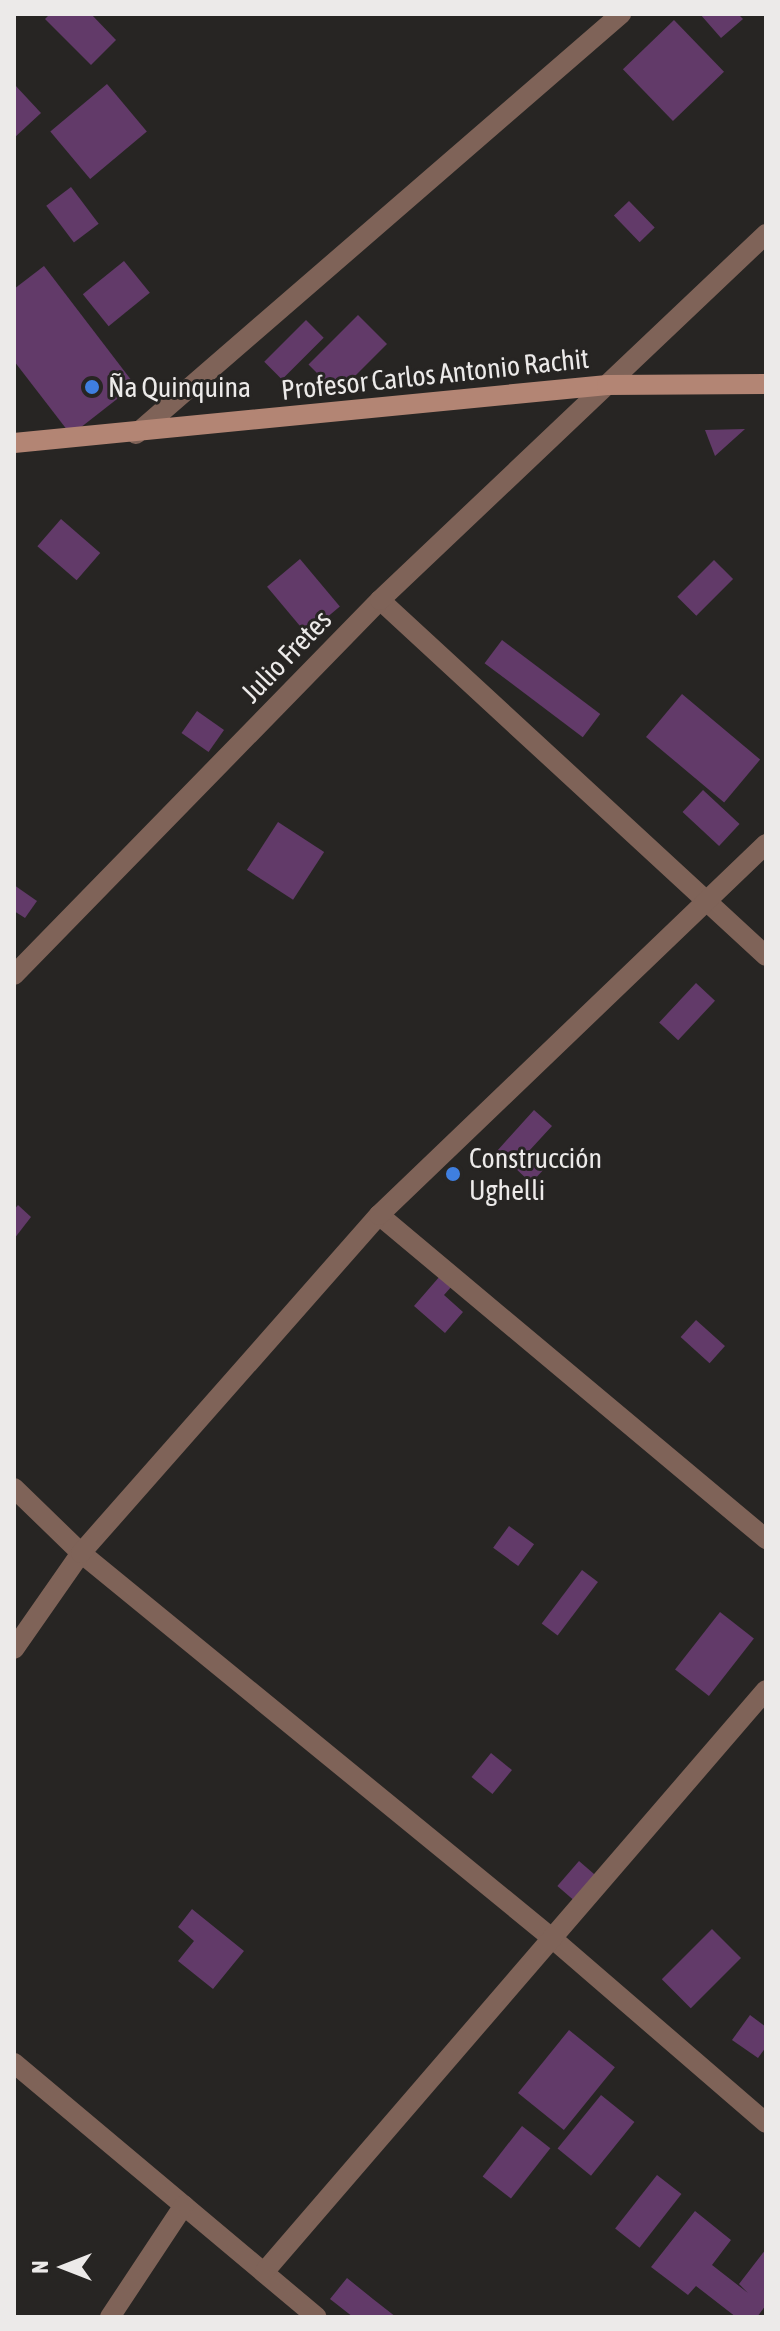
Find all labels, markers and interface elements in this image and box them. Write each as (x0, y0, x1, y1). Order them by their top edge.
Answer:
street label: Profesor Carlos Antonio Rachit (279, 341, 591, 407)
place label: Ña Quinquina (108, 370, 251, 404)
marker: Ña Quinquina (83, 378, 101, 396)
street label: Julio Fretes (234, 603, 338, 709)
place label: Construcción Ughelli (469, 1141, 602, 1207)
marker: Construcción Ughelli (444, 1165, 462, 1183)
north arrow (24, 2227, 104, 2307)
text: N (27, 2261, 53, 2274)

